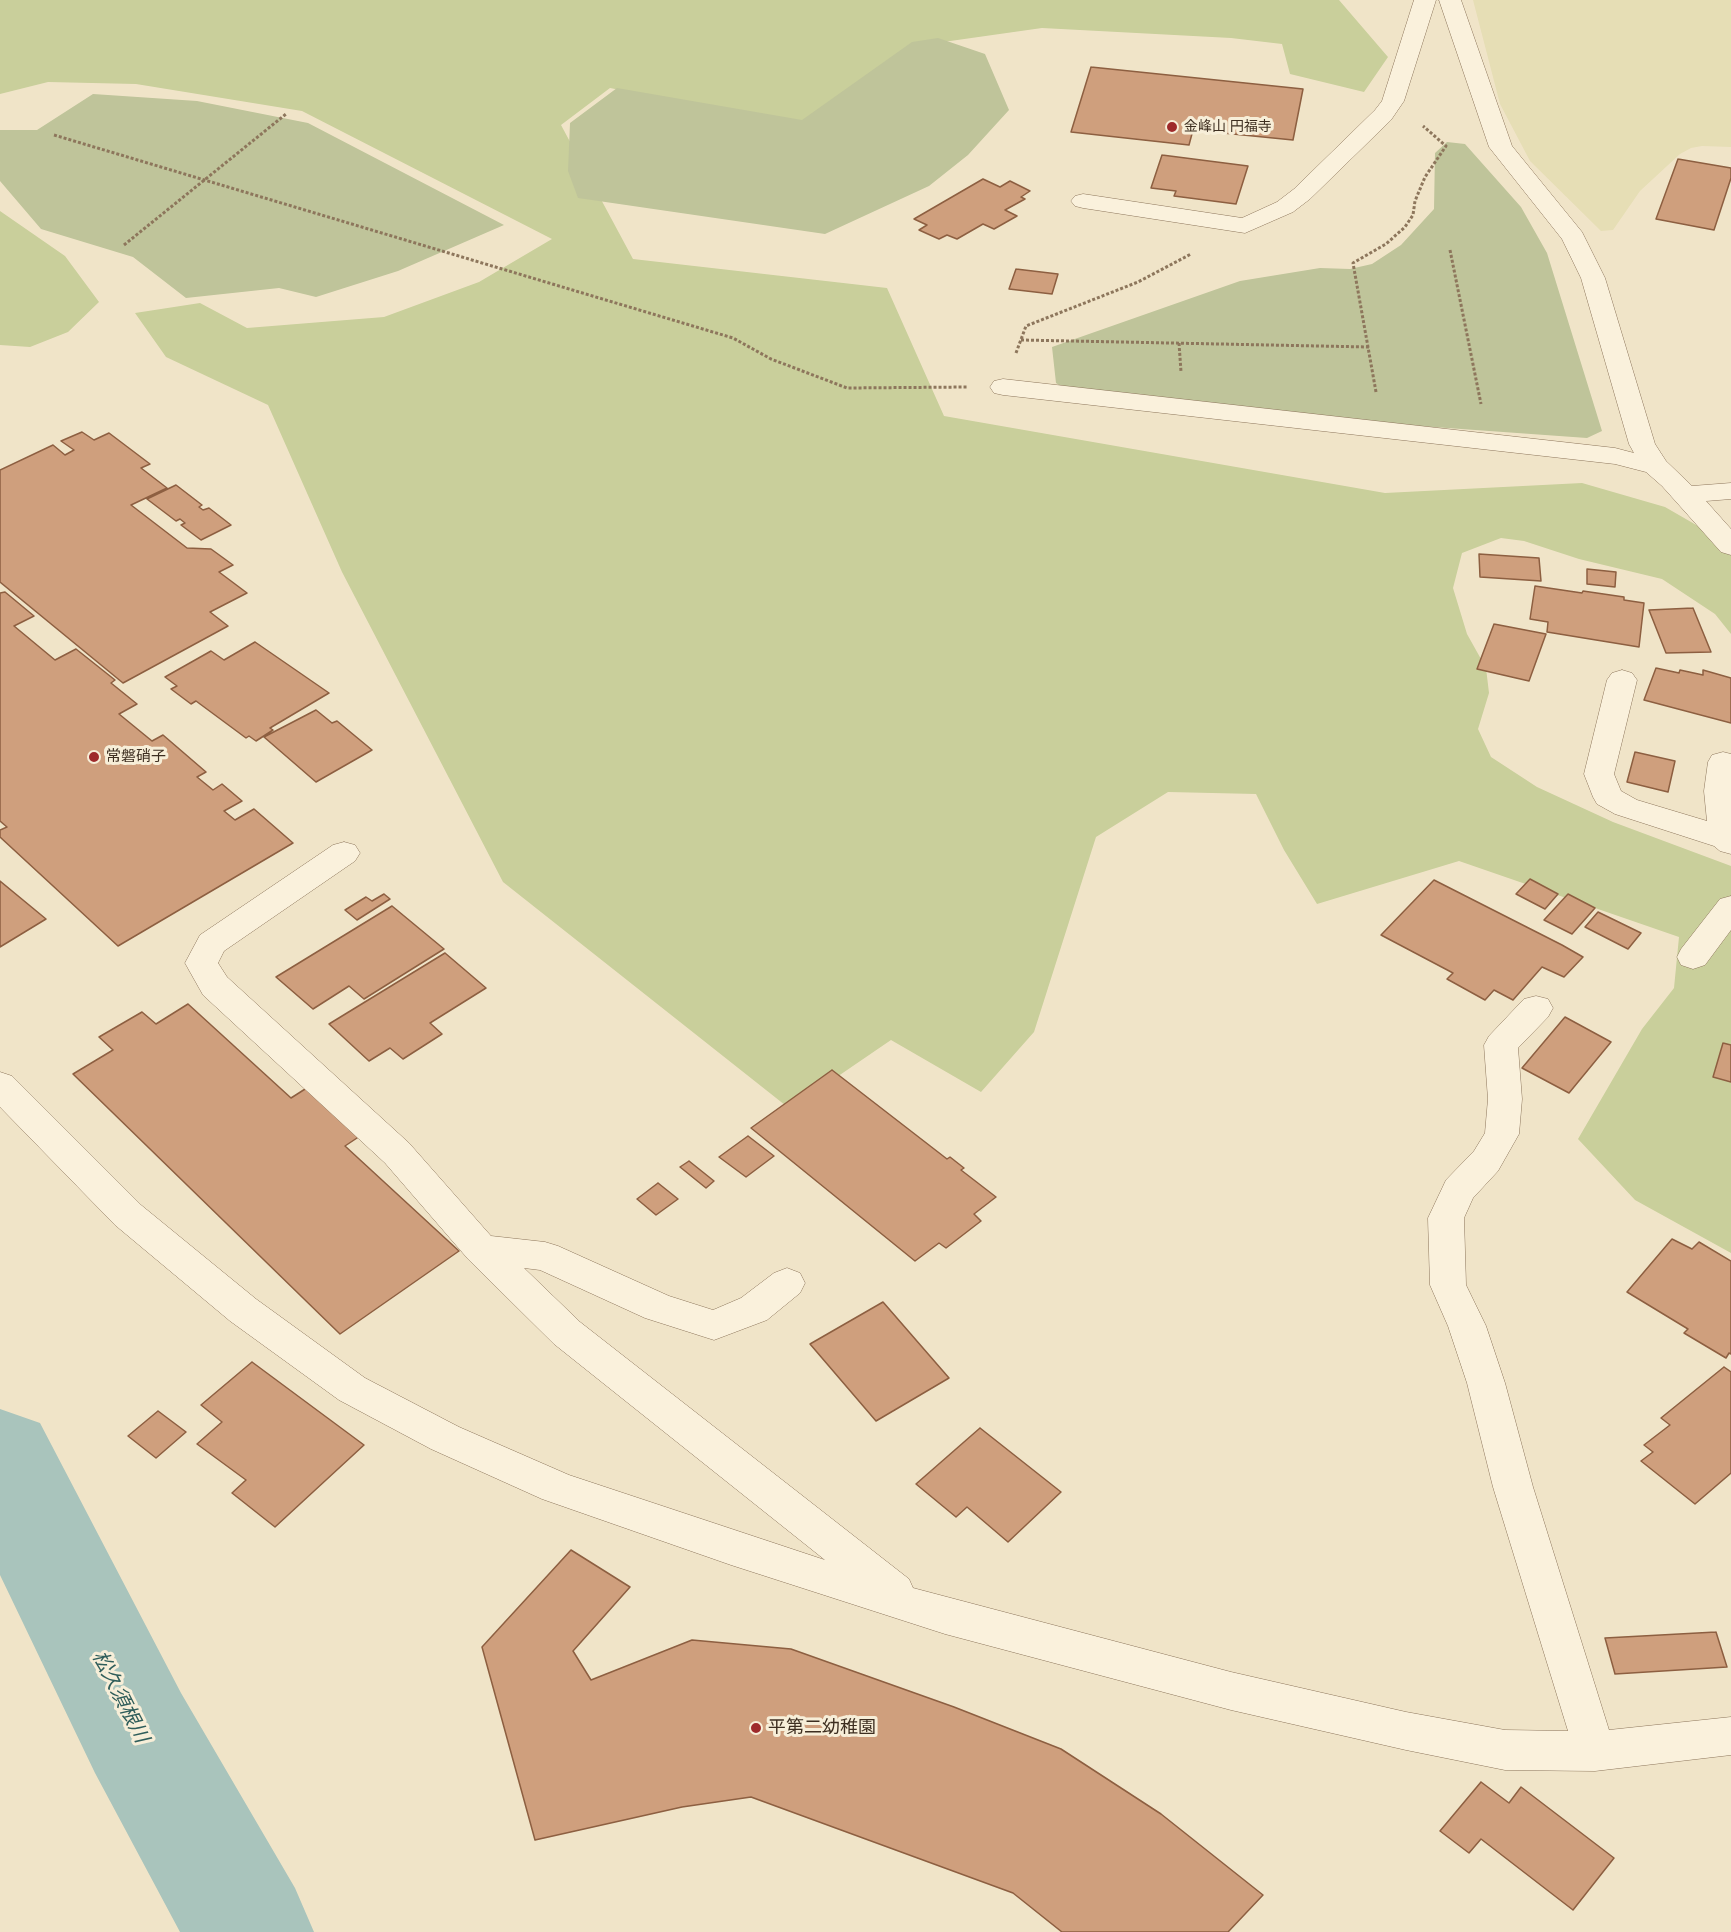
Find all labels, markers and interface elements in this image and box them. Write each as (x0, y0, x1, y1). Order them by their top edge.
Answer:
place label: 金峰山 円福寺 (1184, 119, 1272, 135)
marker: 金峰山 円福寺 (1165, 120, 1179, 134)
place label: 常磐硝子 (106, 748, 166, 766)
marker: 常磐硝子 (87, 750, 101, 764)
water label: 松久須根川 (87, 1647, 153, 1747)
place label: 平第二幼稚園 (768, 1717, 876, 1739)
marker: 平第二幼稚園 (749, 1721, 763, 1735)

